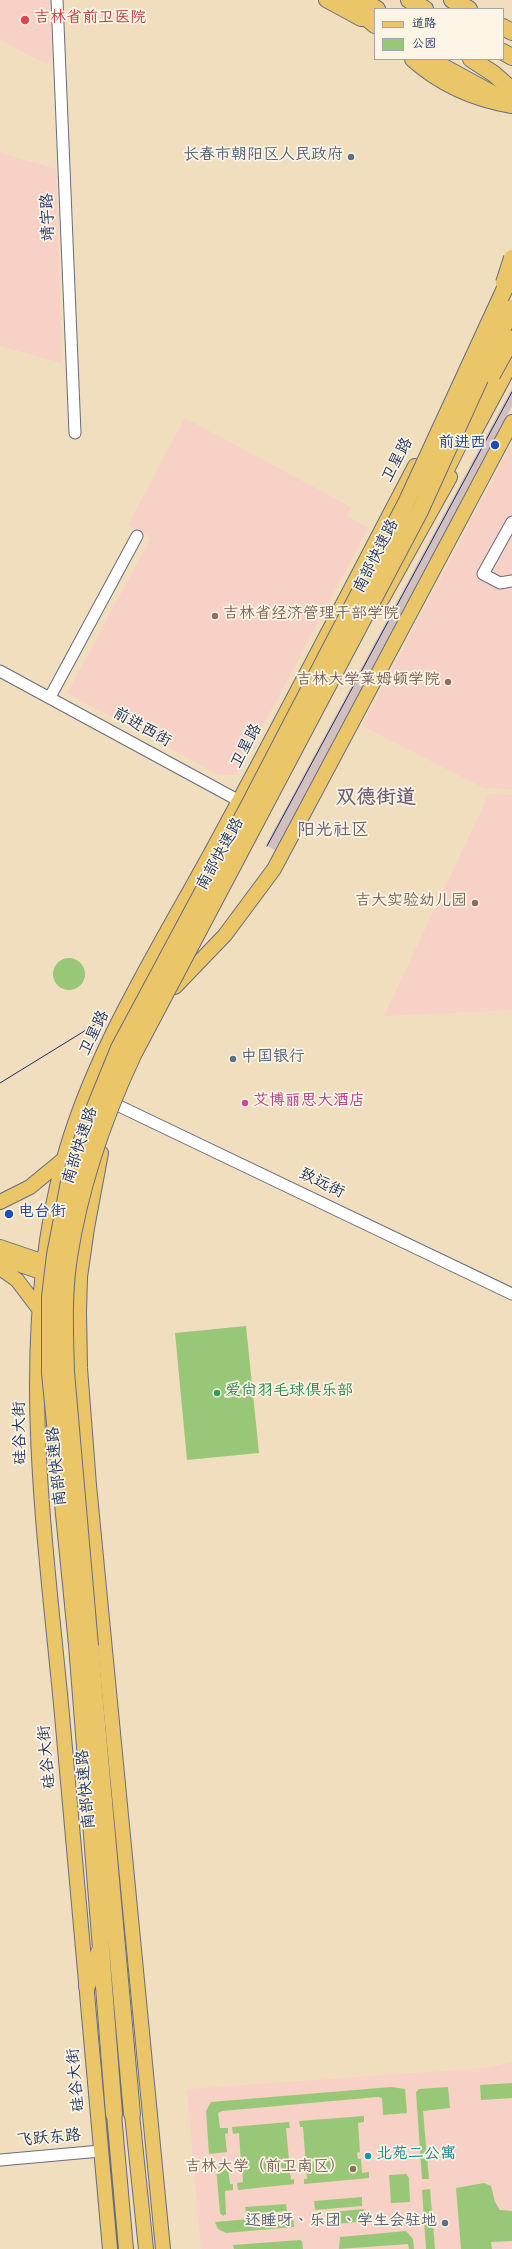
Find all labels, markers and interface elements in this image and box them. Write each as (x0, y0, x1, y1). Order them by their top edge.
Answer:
legend (374, 8, 504, 60)
place label: 吉林省前卫医院 (34, 10, 146, 30)
marker: 吉林省前卫医院 (19, 14, 31, 26)
text: 道路 (412, 16, 436, 33)
text: 公园 (412, 36, 436, 53)
place label: 长春市朝阳区人民政府 (183, 147, 343, 167)
marker: 长春市朝阳区人民政府 (346, 152, 356, 162)
street label: 靖宇路 (40, 193, 60, 241)
street label: 卫星路 (379, 435, 419, 487)
place label: 前进西 (438, 435, 486, 455)
marker: 前进西 (489, 439, 501, 451)
street label: 南部快速路 (351, 517, 405, 597)
place label: 吉林省经济管理干部学院 (223, 606, 399, 626)
marker: 吉林省经济管理干部学院 (210, 611, 220, 621)
place label: 吉林大学莱姆顿学院 (296, 672, 440, 692)
marker: 吉林大学莱姆顿学院 (443, 677, 453, 687)
street label: 前进西街 (108, 705, 174, 753)
street label: 卫星路 (228, 721, 268, 773)
district label: 双德街道 (336, 788, 416, 812)
street label: 南部快速路 (194, 815, 250, 895)
district label: 阳光社区 (297, 822, 369, 844)
place label: 吉大实验幼儿园 (355, 893, 467, 913)
marker: 吉大实验幼儿园 (470, 898, 480, 908)
street label: 卫星路 (77, 1008, 115, 1060)
place label: 中国银行 (241, 1049, 305, 1069)
marker: 中国银行 (228, 1054, 238, 1064)
place label: 艾博丽思大酒店 (253, 1093, 365, 1113)
marker: 艾博丽思大酒店 (240, 1098, 250, 1108)
street label: 南部快速路 (61, 1105, 103, 1187)
street label: 致远街 (295, 1166, 347, 1204)
place label: 电台街 (18, 1204, 66, 1224)
marker: 电台街 (3, 1208, 15, 1220)
place label: 爱尚羽毛球俱乐部 (225, 1383, 353, 1403)
marker: 爱尚羽毛球俱乐部 (212, 1388, 222, 1398)
street label: 硅谷大街 (12, 1401, 32, 1465)
street label: 南部快速路 (45, 1425, 73, 1507)
street label: 硅谷大街 (37, 1724, 61, 1790)
street label: 南部快速路 (75, 1748, 101, 1830)
street label: 硅谷大街 (66, 2047, 90, 2113)
street label: 飞跃东路 (16, 2128, 82, 2152)
place label: 北苑二公寓 (376, 2146, 456, 2166)
marker: 北苑二公寓 (363, 2151, 373, 2161)
place label: 吉林大学（前卫南区） (185, 2159, 345, 2179)
marker: 吉林大学（前卫南区） (348, 2164, 358, 2174)
place label: 还睡呀、乐团、学生会驻地 (245, 2213, 437, 2233)
marker: 还睡呀、乐团、学生会驻地 (440, 2218, 450, 2228)

